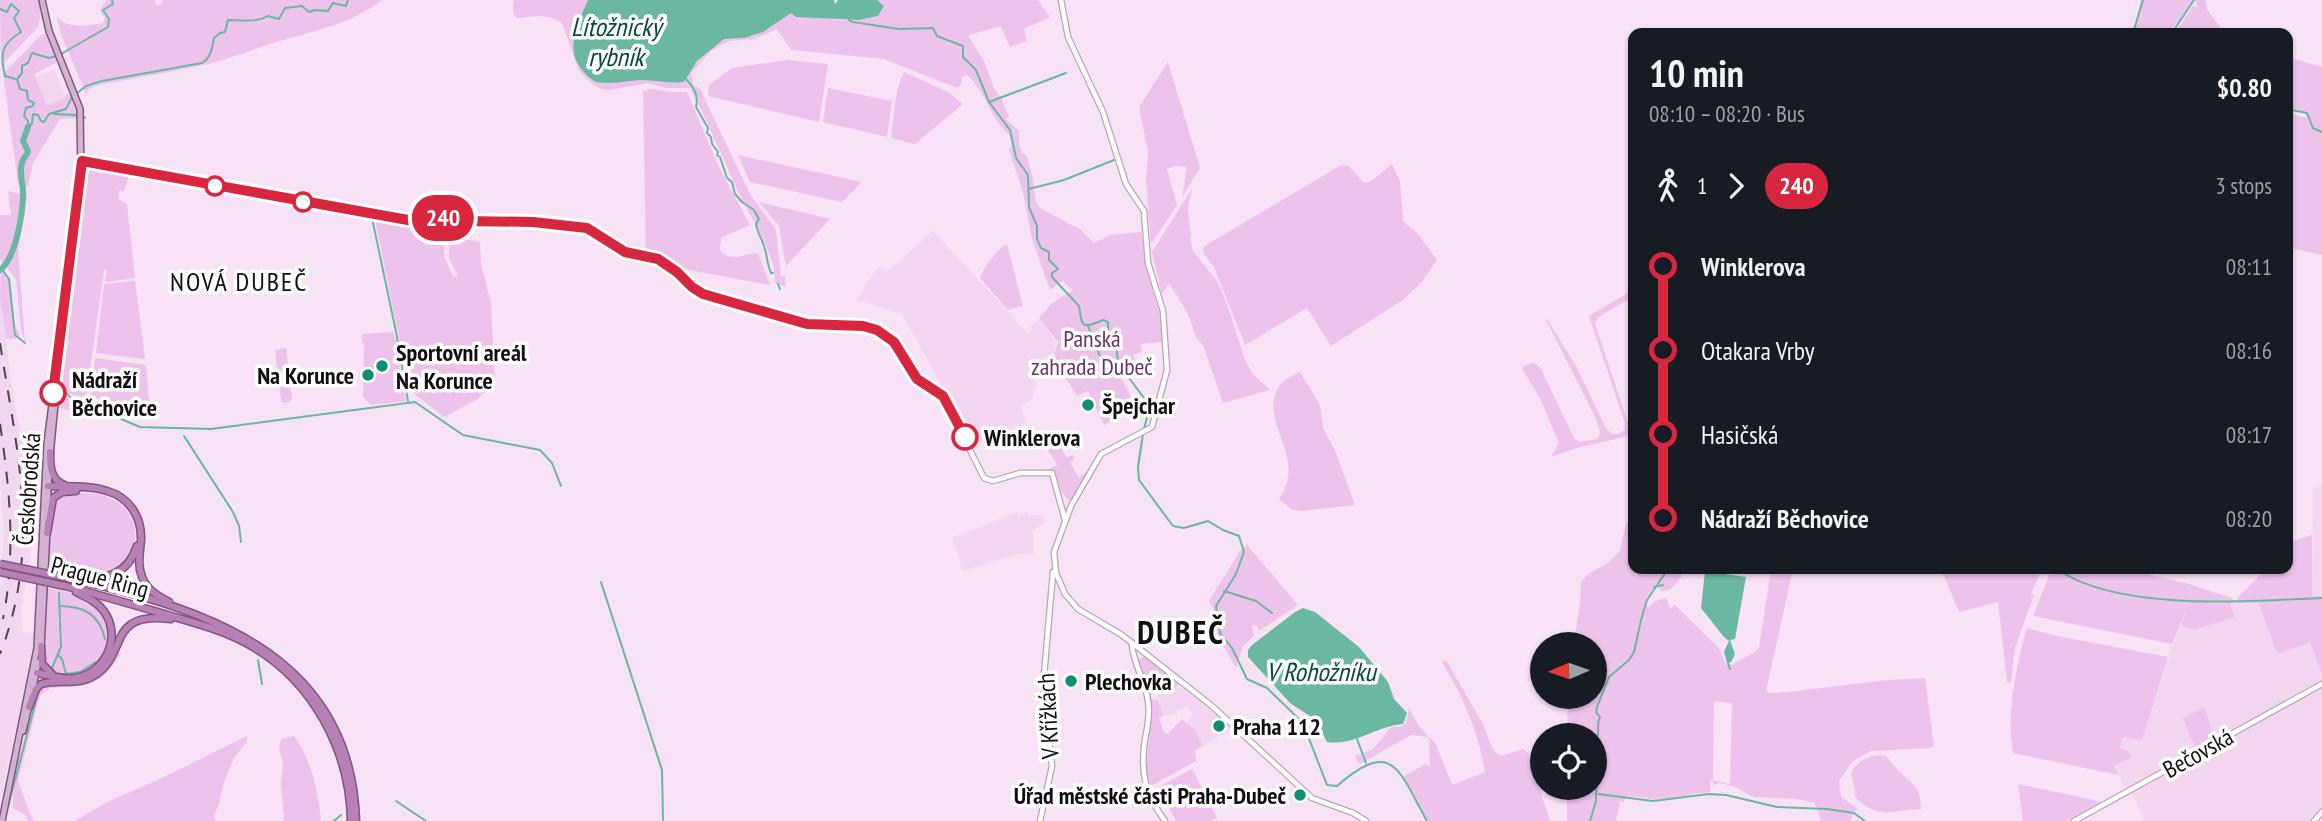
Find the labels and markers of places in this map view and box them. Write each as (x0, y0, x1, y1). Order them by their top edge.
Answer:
unlabelled marker (205, 176, 225, 196)
unlabelled marker (293, 192, 313, 212)
place label: Sportovní areál Na Korunce (396, 337, 527, 396)
marker: Sportovní areál Na Korunce (374, 358, 390, 374)
place label: Na Korunce (257, 360, 354, 391)
place label: Nádraží Běchovice (72, 364, 157, 423)
marker: Na Korunce (360, 367, 376, 383)
marker: Nádraží Běchovice (40, 380, 66, 406)
place label: Špejchar (1102, 390, 1176, 421)
marker: Špejchar (1080, 397, 1096, 413)
place label: Winklerova (983, 422, 1080, 453)
marker: Winklerova (952, 424, 978, 450)
place label: Plechovka (1085, 666, 1172, 697)
marker: Plechovka (1063, 673, 1079, 689)
place label: Praha 112 (1233, 711, 1321, 742)
marker: Praha 112 (1211, 718, 1227, 734)
place label: Úřad městské části Praha-Dubeč (1014, 780, 1287, 811)
marker: Úřad městské části Praha-Dubeč (1292, 787, 1308, 803)

